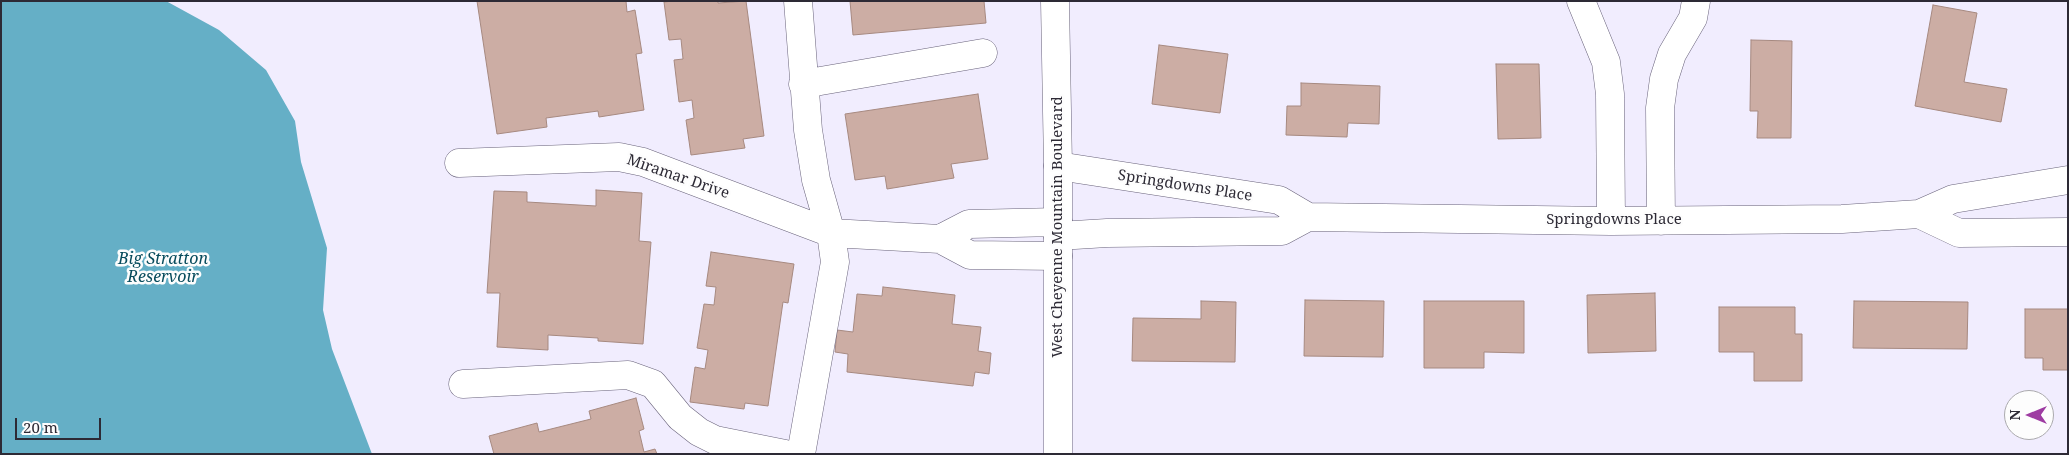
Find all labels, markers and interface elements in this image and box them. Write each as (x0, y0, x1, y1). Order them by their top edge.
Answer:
street label: West Cheyenne Mountain Boulevard (1049, 96, 1067, 358)
street label: Miramar Drive (624, 151, 732, 203)
street label: Springdowns Place (1117, 166, 1253, 206)
street label: Springdowns Place (1546, 211, 1682, 229)
water label: Big Stratton Reservoir (118, 249, 208, 287)
north arrow (2004, 390, 2054, 440)
scale bar (18, 408, 104, 440)
text: N (2005, 409, 2024, 421)
text: 20 m (23, 417, 58, 437)

